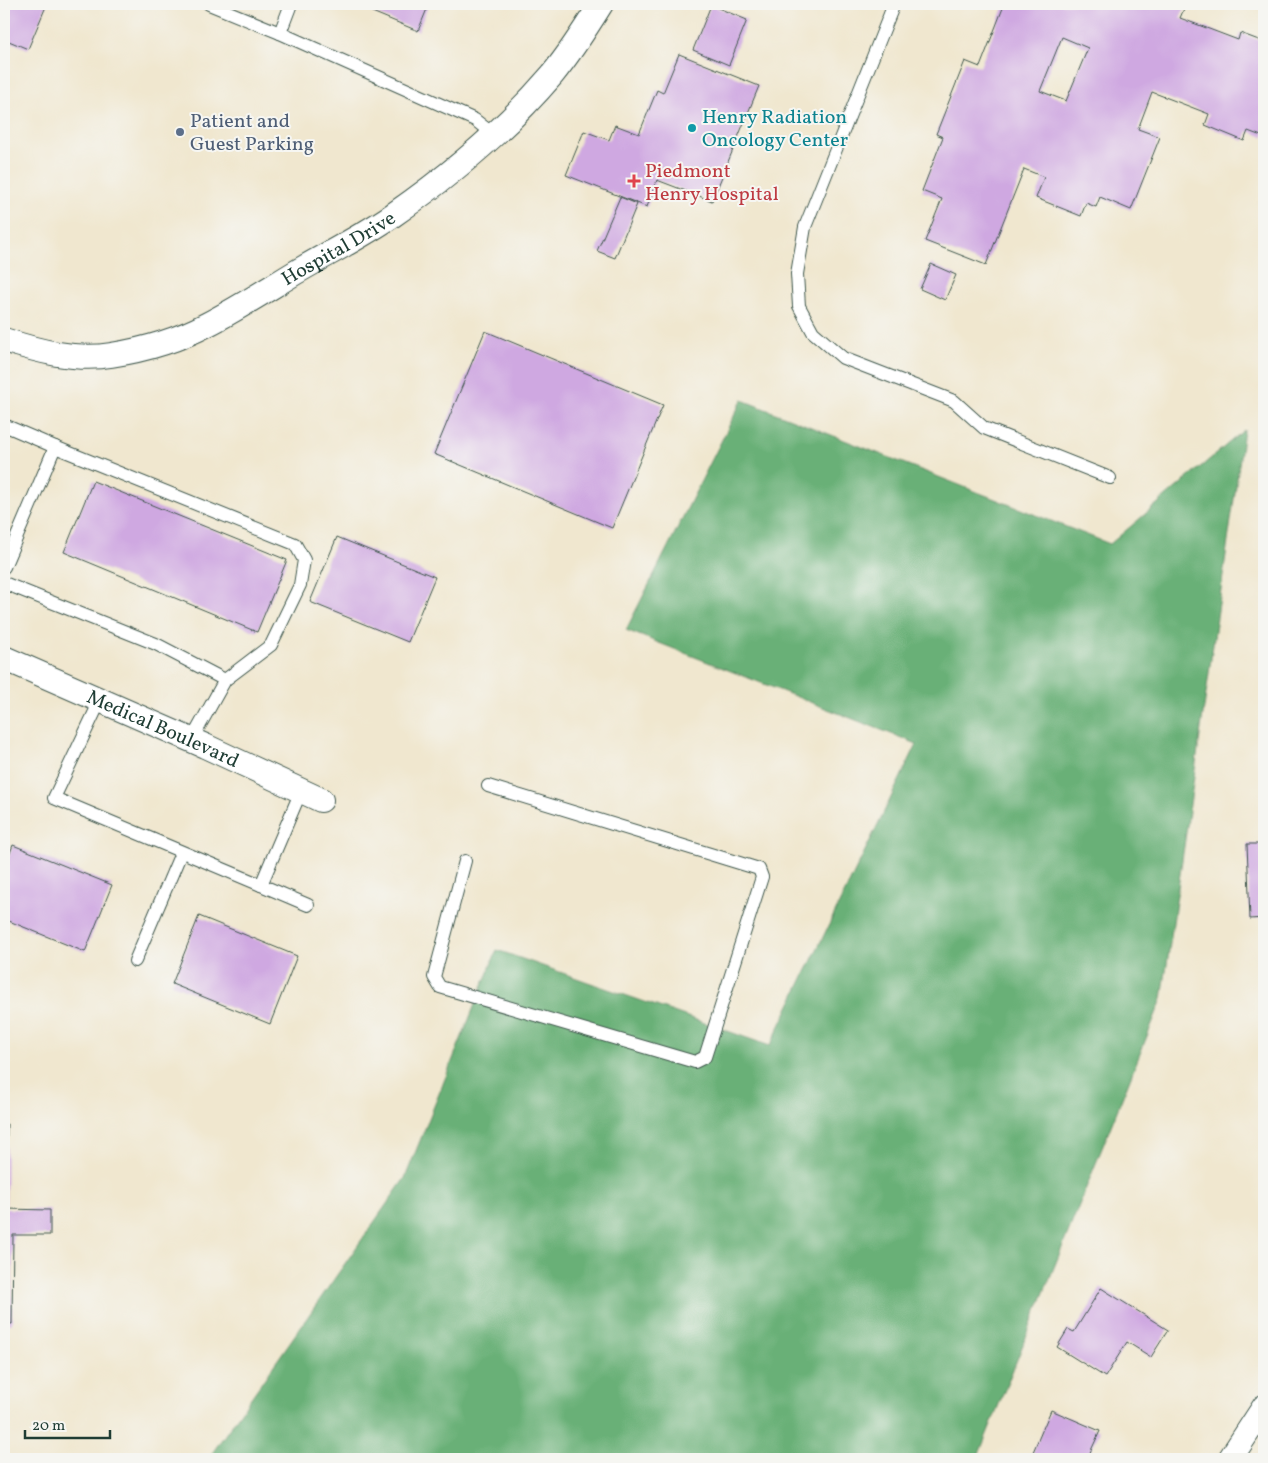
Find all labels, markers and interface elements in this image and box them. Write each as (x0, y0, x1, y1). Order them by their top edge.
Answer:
place label: Henry Radiation Oncology Center (702, 104, 848, 155)
place label: Patient and Guest Parking (190, 108, 314, 159)
marker: Henry Radiation Oncology Center (686, 122, 698, 134)
marker: Patient and Guest Parking (174, 126, 186, 138)
place label: Piedmont Henry Hospital (645, 158, 779, 209)
marker: Piedmont Henry Hospital (627, 174, 641, 188)
street label: Hospital Drive (277, 205, 402, 294)
street label: Medical Boulevard (82, 684, 243, 776)
scale bar (25, 1408, 110, 1440)
text: 20 m (32, 1416, 65, 1437)

